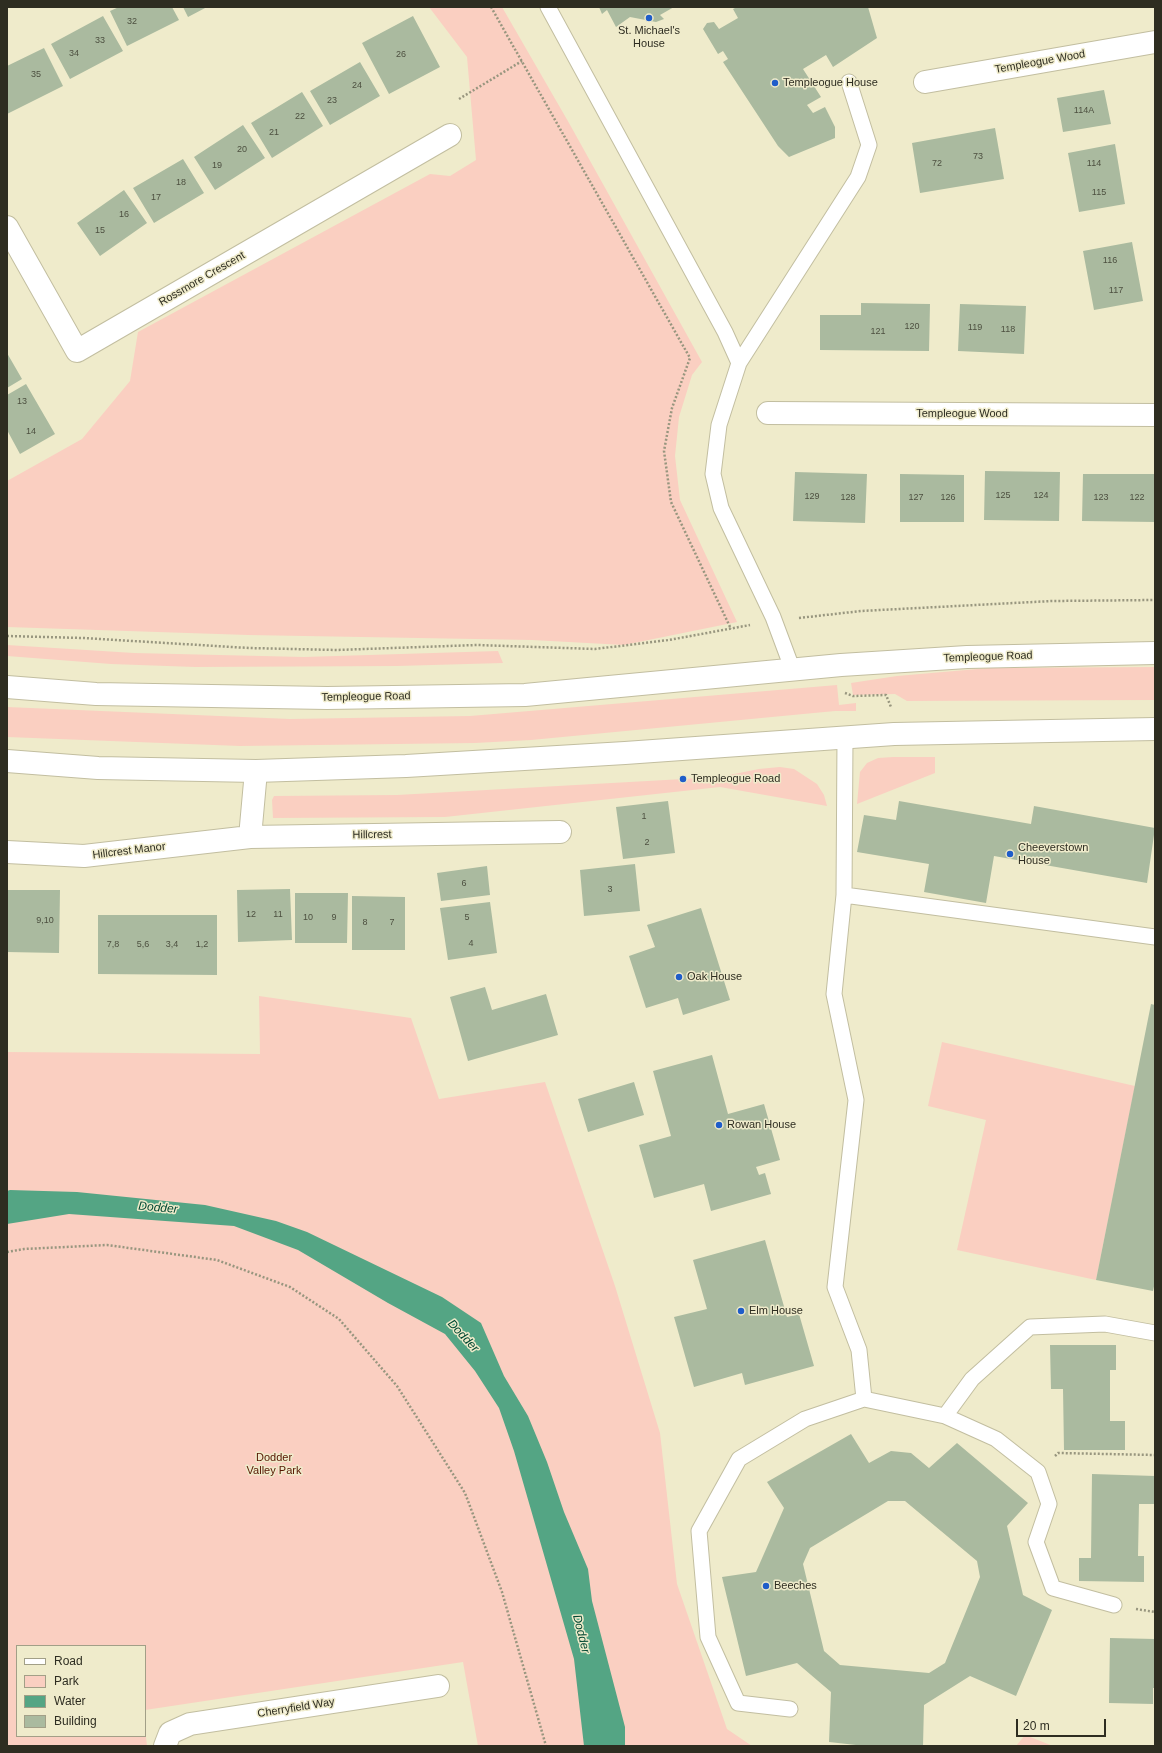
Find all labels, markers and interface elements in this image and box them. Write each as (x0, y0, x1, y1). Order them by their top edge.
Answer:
marker: St. Michael's House (644, 13, 654, 23)
house number: 32 (127, 17, 137, 27)
place label: St. Michael's House (618, 24, 680, 50)
house number: 33 (95, 36, 105, 46)
street label: Templeogue Wood (994, 48, 1086, 76)
house number: 34 (69, 49, 79, 59)
house number: 26 (396, 50, 406, 60)
house number: 35 (31, 70, 41, 80)
place label: Templeogue House (783, 76, 878, 90)
marker: Templeogue House (770, 78, 780, 88)
house number: 24 (352, 81, 362, 91)
house number: 23 (327, 96, 337, 106)
house number: 114A (1074, 106, 1094, 116)
house number: 22 (295, 112, 305, 122)
house number: 21 (269, 128, 279, 138)
house number: 20 (237, 145, 247, 155)
house number: 73 (973, 152, 983, 162)
house number: 72 (932, 159, 942, 169)
house number: 114 (1087, 159, 1101, 169)
house number: 19 (212, 161, 222, 171)
house number: 18 (176, 178, 186, 188)
house number: 115 (1092, 188, 1106, 198)
house number: 17 (151, 193, 161, 203)
house number: 16 (119, 210, 129, 220)
house number: 15 (95, 226, 105, 236)
street label: Rossmore Crescent (157, 249, 247, 309)
house number: 116 (1103, 256, 1117, 266)
house number: 117 (1109, 286, 1123, 296)
house number: 120 (904, 322, 920, 332)
house number: 119 (968, 323, 982, 333)
house number: 118 (1001, 325, 1015, 335)
house number: 121 (870, 327, 886, 337)
house number: 13 (17, 397, 27, 407)
street label: Templeogue Wood (916, 407, 1008, 421)
house number: 14 (26, 427, 36, 437)
house number: 125 (995, 491, 1011, 501)
house number: 124 (1033, 491, 1049, 501)
house number: 129 (804, 492, 820, 502)
house number: 128 (840, 493, 856, 503)
house number: 127 (908, 493, 924, 503)
house number: 126 (940, 493, 956, 503)
house number: 123 (1093, 493, 1109, 503)
house number: 122 (1129, 493, 1145, 503)
street label: Templeogue Road (943, 649, 1033, 665)
street label: Templeogue Road (321, 690, 411, 704)
place label: Templeogue Road (691, 772, 780, 786)
marker: Templeogue Road (678, 774, 688, 784)
house number: 1 (641, 812, 647, 822)
street label: Hillcrest (352, 828, 392, 842)
house number: 2 (644, 838, 650, 848)
street label: Hillcrest Manor (92, 840, 166, 862)
place label: Cheeverstown House (1018, 841, 1088, 867)
marker: Cheeverstown House (1005, 849, 1015, 859)
house number: 6 (461, 879, 467, 889)
house number: 3 (607, 885, 613, 895)
house number: 12 (246, 910, 256, 920)
house number: 11 (273, 910, 283, 920)
house number: 10 (303, 913, 313, 923)
house number: 9 (331, 913, 337, 923)
house number: 5 (464, 913, 470, 923)
house number: 9,10 (36, 916, 54, 926)
house number: 8 (362, 918, 368, 928)
house number: 7 (389, 918, 395, 928)
house number: 4 (468, 939, 474, 949)
house number: 7,8 (107, 940, 119, 950)
house number: 5,6 (137, 940, 149, 950)
house number: 3,4 (166, 940, 178, 950)
house number: 1,2 (196, 940, 208, 950)
place label: Oak House (687, 970, 742, 984)
marker: Oak House (674, 972, 684, 982)
place label: Rowan House (727, 1118, 796, 1132)
marker: Rowan House (714, 1120, 724, 1130)
water label: Dodder (138, 1199, 178, 1217)
place label: Elm House (749, 1304, 803, 1318)
marker: Elm House (736, 1306, 746, 1316)
water label: Dodder (444, 1317, 482, 1355)
park label: Dodder Valley Park (247, 1451, 301, 1477)
place label: Beeches (774, 1579, 817, 1593)
marker: Beeches (761, 1581, 771, 1591)
water label: Dodder (569, 1613, 593, 1655)
legend (16, 1645, 146, 1737)
text: Road (54, 1654, 83, 1668)
text: Park (54, 1674, 79, 1688)
text: Water (54, 1694, 86, 1708)
street label: Cherryfield Way (257, 1695, 335, 1721)
scale bar (1018, 1711, 1108, 1737)
text: Building (54, 1714, 97, 1728)
text: 20 m (1023, 1719, 1050, 1733)

